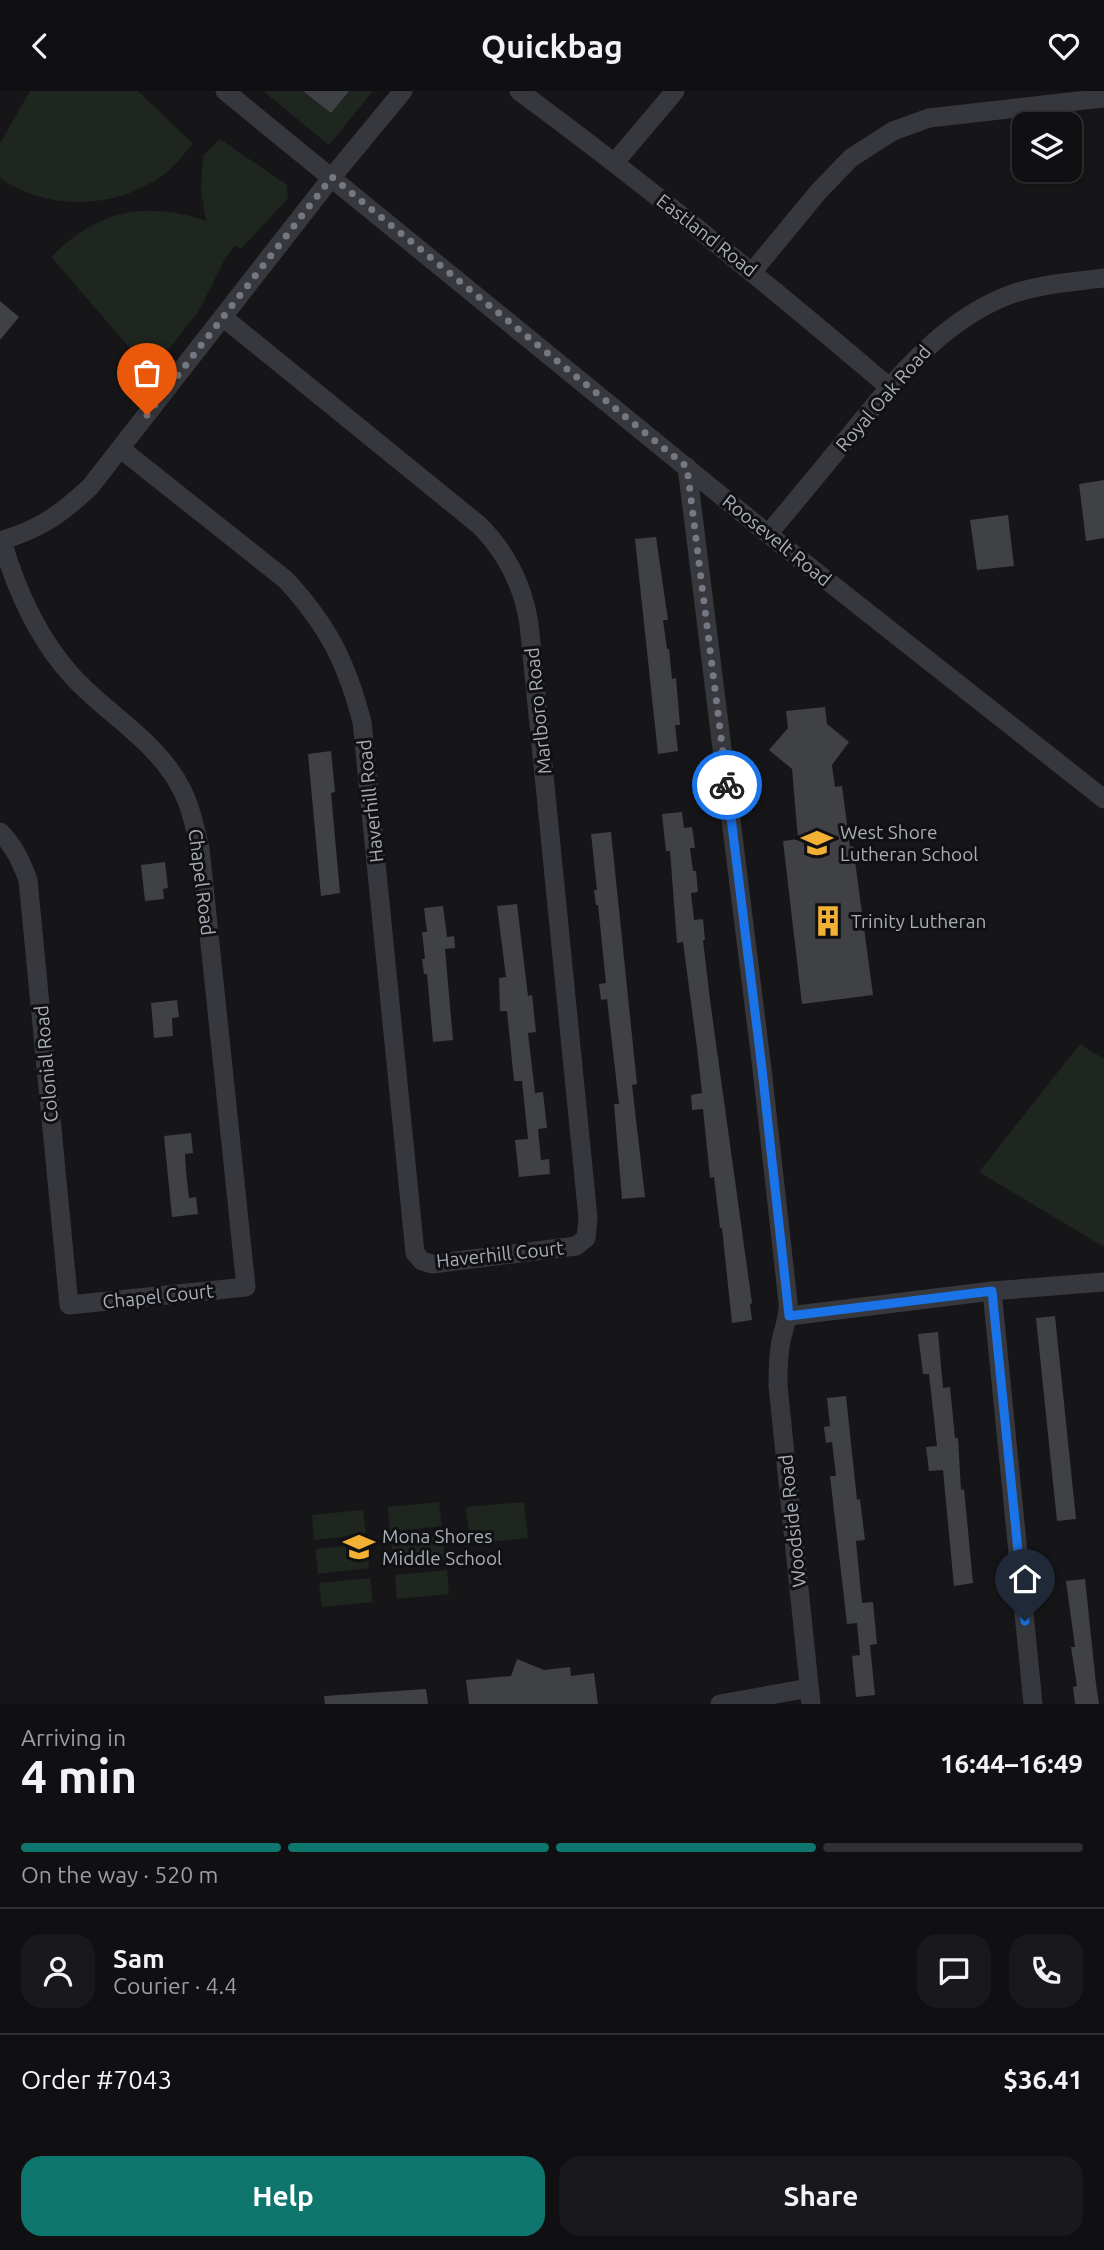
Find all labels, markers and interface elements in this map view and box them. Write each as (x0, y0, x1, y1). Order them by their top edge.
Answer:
icon: back (21, 27, 59, 65)
icon: heart (1045, 27, 1083, 65)
text: Quickbag (481, 28, 623, 64)
map controls (1012, 112, 1082, 182)
button: layers (1012, 112, 1082, 182)
street label: Eastland Road (653, 189, 761, 281)
street label: Royal Oak Road (831, 340, 935, 456)
pin (117, 343, 177, 415)
icon: bag (128, 354, 166, 392)
street label: Roosevelt Road (718, 490, 836, 590)
street label: Marlboro Road (520, 647, 556, 775)
street label: Haverhill Road (353, 738, 387, 864)
courier (692, 750, 762, 820)
icon: bike (708, 766, 746, 804)
place label: West Shore Lutheran School (840, 821, 978, 865)
school or university icon: West Shore Lutheran School (800, 826, 834, 860)
street label: Chapel Road (185, 828, 219, 936)
building icon: Trinity Lutheran (811, 904, 845, 938)
place label: Trinity Lutheran (851, 910, 986, 932)
street label: Colonial Road (30, 1005, 62, 1123)
street label: Haverhill Court (435, 1236, 565, 1272)
street label: Chapel Court (101, 1279, 215, 1313)
street label: Woodside Road (774, 1454, 810, 1588)
place label: Mona Shores Middle School (382, 1525, 502, 1569)
school or university icon: Mona Shores Middle School (342, 1530, 376, 1564)
pin (995, 1549, 1055, 1621)
icon: home (1006, 1560, 1044, 1598)
text: Arriving in (21, 1725, 126, 1750)
text: 16:44–16:49 (940, 1749, 1083, 1778)
text: 4 min (21, 1750, 137, 1802)
text: On the way · 520 m (21, 1862, 218, 1887)
button: person (21, 1934, 95, 2008)
button: chat (917, 1934, 991, 2008)
button: phone (1009, 1934, 1083, 2008)
text: Sam (113, 1944, 165, 1973)
text: Courier · 4.4 (113, 1973, 237, 1998)
text: Order #7043 (21, 2065, 172, 2094)
text: $36.41 (1003, 2065, 1083, 2094)
button: Help (21, 2156, 545, 2236)
button: Share (559, 2156, 1083, 2236)

